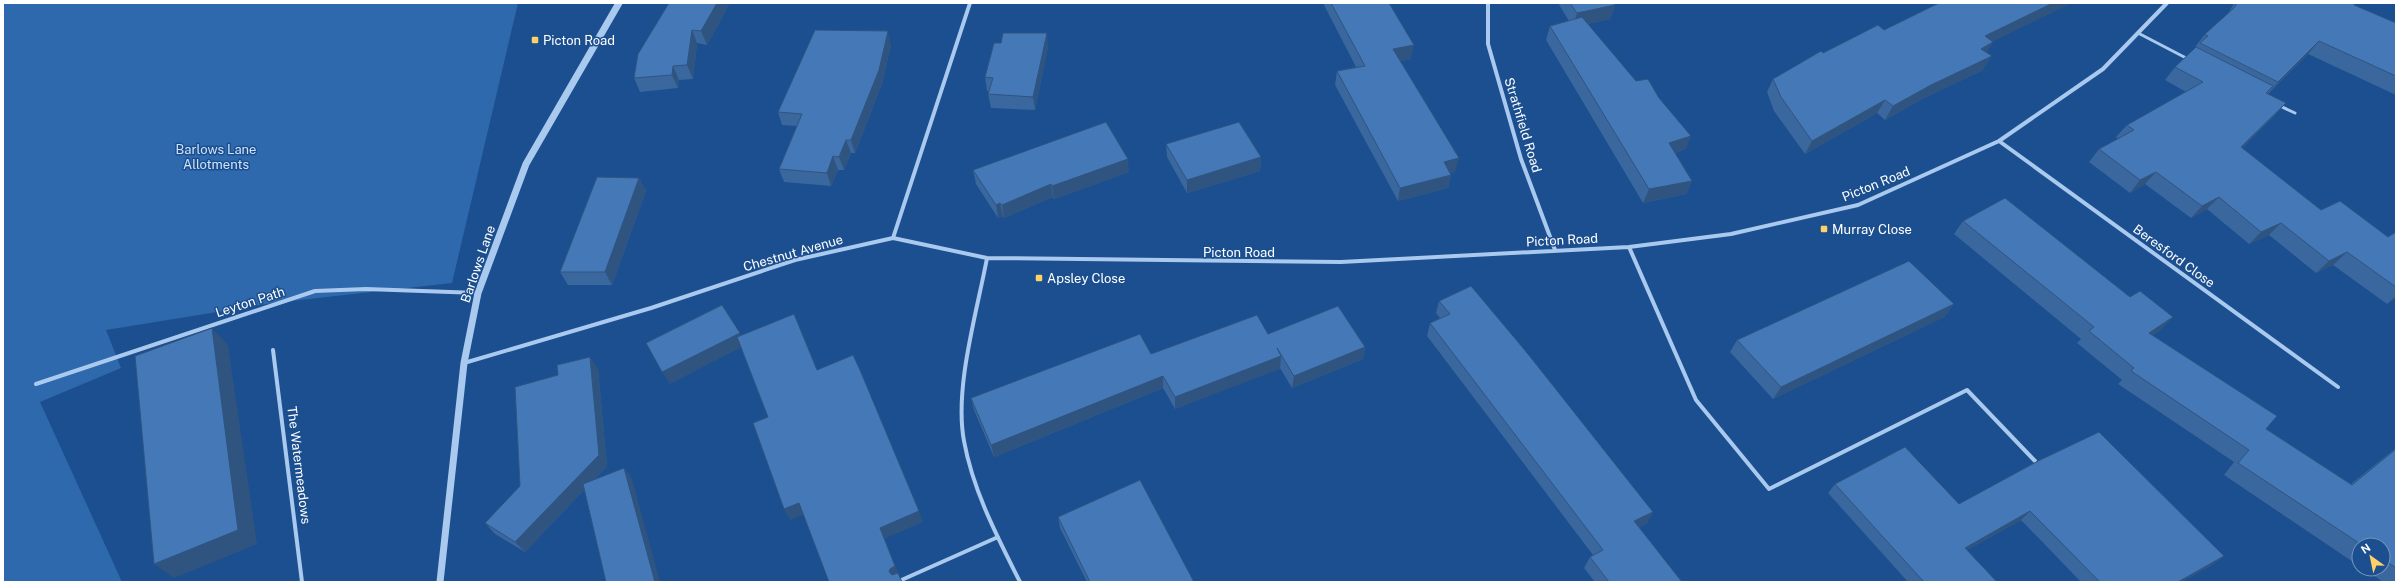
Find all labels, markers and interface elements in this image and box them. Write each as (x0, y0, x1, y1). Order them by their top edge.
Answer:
place label: Picton Road (543, 33, 615, 48)
marker: Picton Road (530, 35, 540, 45)
street label: Strathfield Road (1501, 76, 1545, 174)
park label: Barlows Lane Allotments (176, 142, 256, 172)
street label: Picton Road (1840, 164, 1912, 204)
street label: Beresford Close (2130, 221, 2218, 291)
place label: Murray Close (1832, 222, 1912, 237)
street label: Barlows Lane (458, 223, 498, 305)
marker: Murray Close (1819, 224, 1829, 234)
street label: Picton Road (1526, 231, 1598, 249)
street label: Chestnut Avenue (741, 232, 845, 274)
street label: Picton Road (1203, 245, 1275, 260)
place label: Apsley Close (1047, 271, 1125, 286)
marker: Apsley Close (1034, 273, 1044, 283)
street label: Leyton Path (213, 284, 287, 320)
street label: The Watermeadows (284, 405, 314, 525)
north arrow (2351, 537, 2391, 577)
text: N (2359, 541, 2372, 556)

